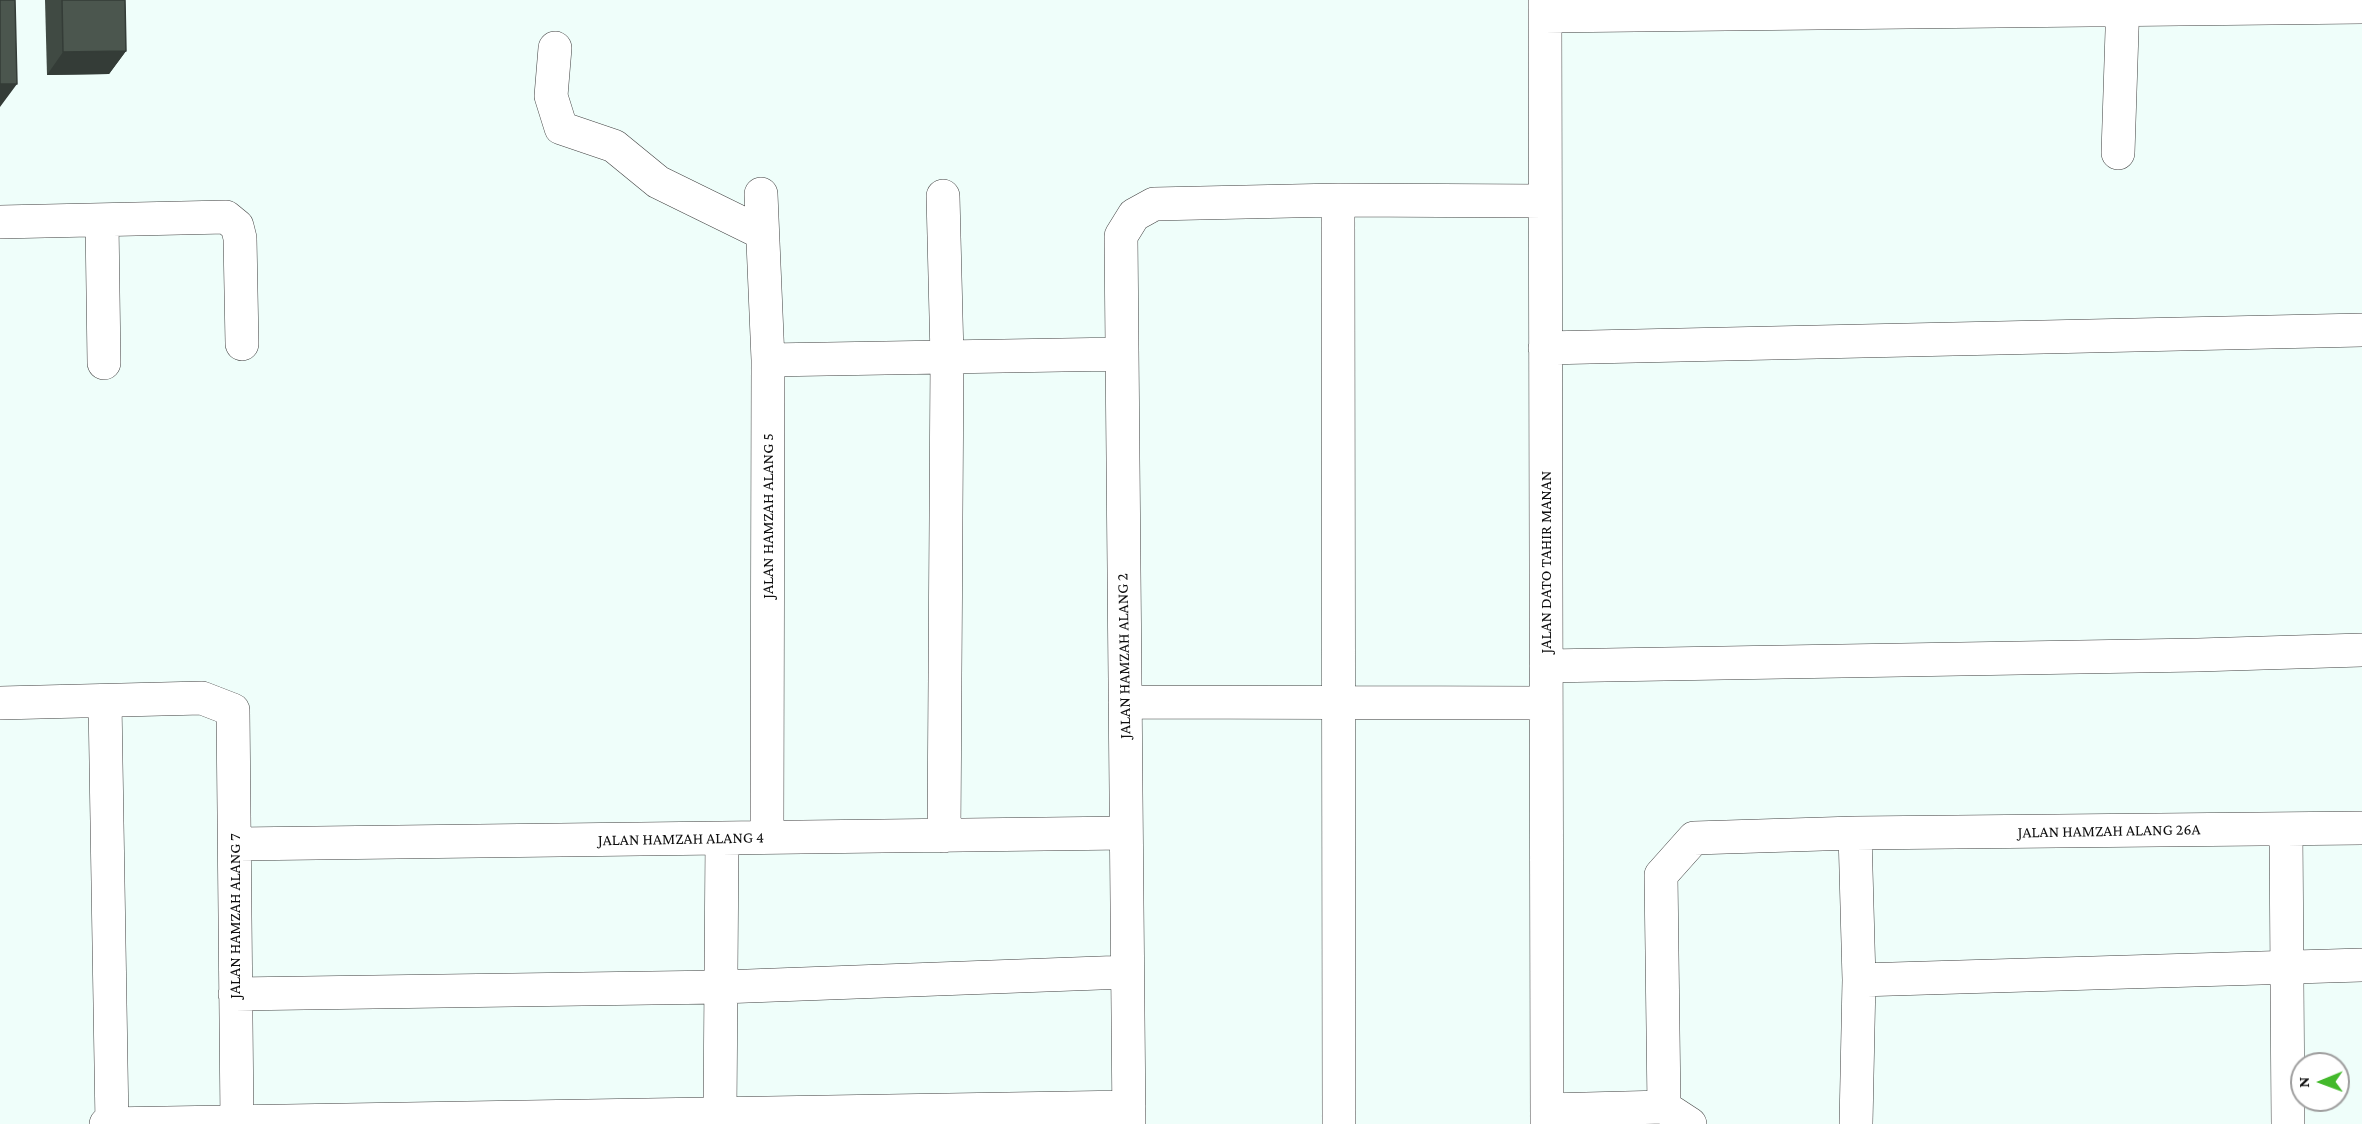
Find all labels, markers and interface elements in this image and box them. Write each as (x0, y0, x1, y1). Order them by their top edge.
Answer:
street label: JALAN HAMZAH ALANG 5 (758, 433, 778, 599)
street label: JALAN DATO TAHIR MANAN (1536, 471, 1556, 653)
street label: JALAN HAMZAH ALANG 2 (1113, 573, 1135, 739)
street label: JALAN HAMZAH ALANG 26A (2017, 820, 2201, 842)
street label: JALAN HAMZAH ALANG 4 (598, 828, 764, 850)
street label: JALAN HAMZAH ALANG 7 (225, 833, 245, 999)
north arrow (2290, 1052, 2350, 1112)
text: N (2295, 1077, 2312, 1088)

